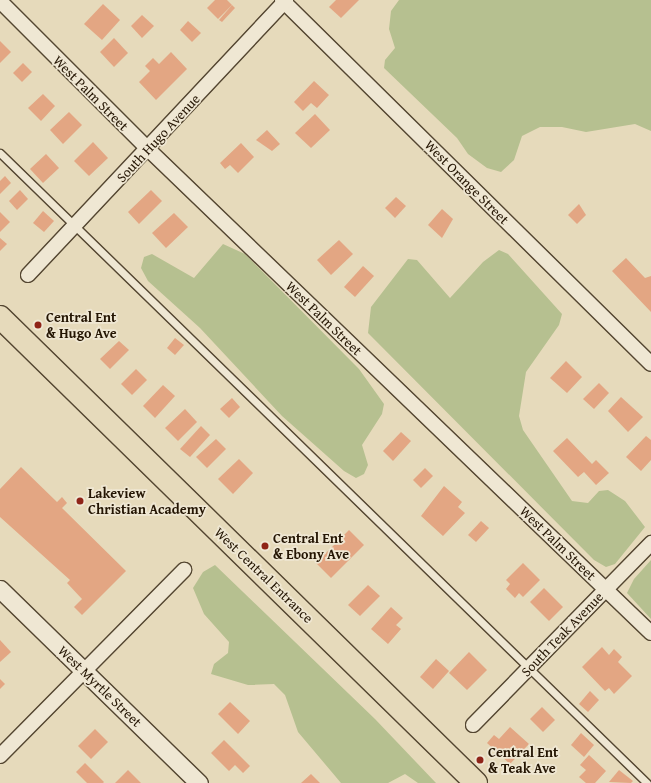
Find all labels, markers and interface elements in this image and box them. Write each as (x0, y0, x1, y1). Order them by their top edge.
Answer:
street label: West Palm Street (50, 52, 132, 134)
street label: South Hugo Avenue (113, 90, 203, 186)
street label: West Orange Street (421, 136, 513, 228)
street label: West Palm Street (282, 277, 366, 359)
place label: Central Ent & Hugo Ave (46, 309, 117, 342)
marker: Central Ent & Hugo Ave (33, 320, 43, 330)
place label: Lakeview Christian Academy (88, 485, 206, 518)
marker: Lakeview Christian Academy (75, 496, 85, 506)
street label: West Palm Street (516, 502, 600, 584)
street label: West Central Entrance (211, 524, 317, 626)
place label: Central Ent & Ebony Ave (273, 530, 349, 562)
marker: Central Ent & Ebony Ave (260, 541, 270, 551)
street label: South Teak Avenue (517, 588, 607, 680)
street label: West Myrtle Street (55, 642, 145, 730)
place label: Central Ent & Teak Ave (488, 744, 558, 776)
marker: Central Ent & Teak Ave (475, 755, 485, 765)

